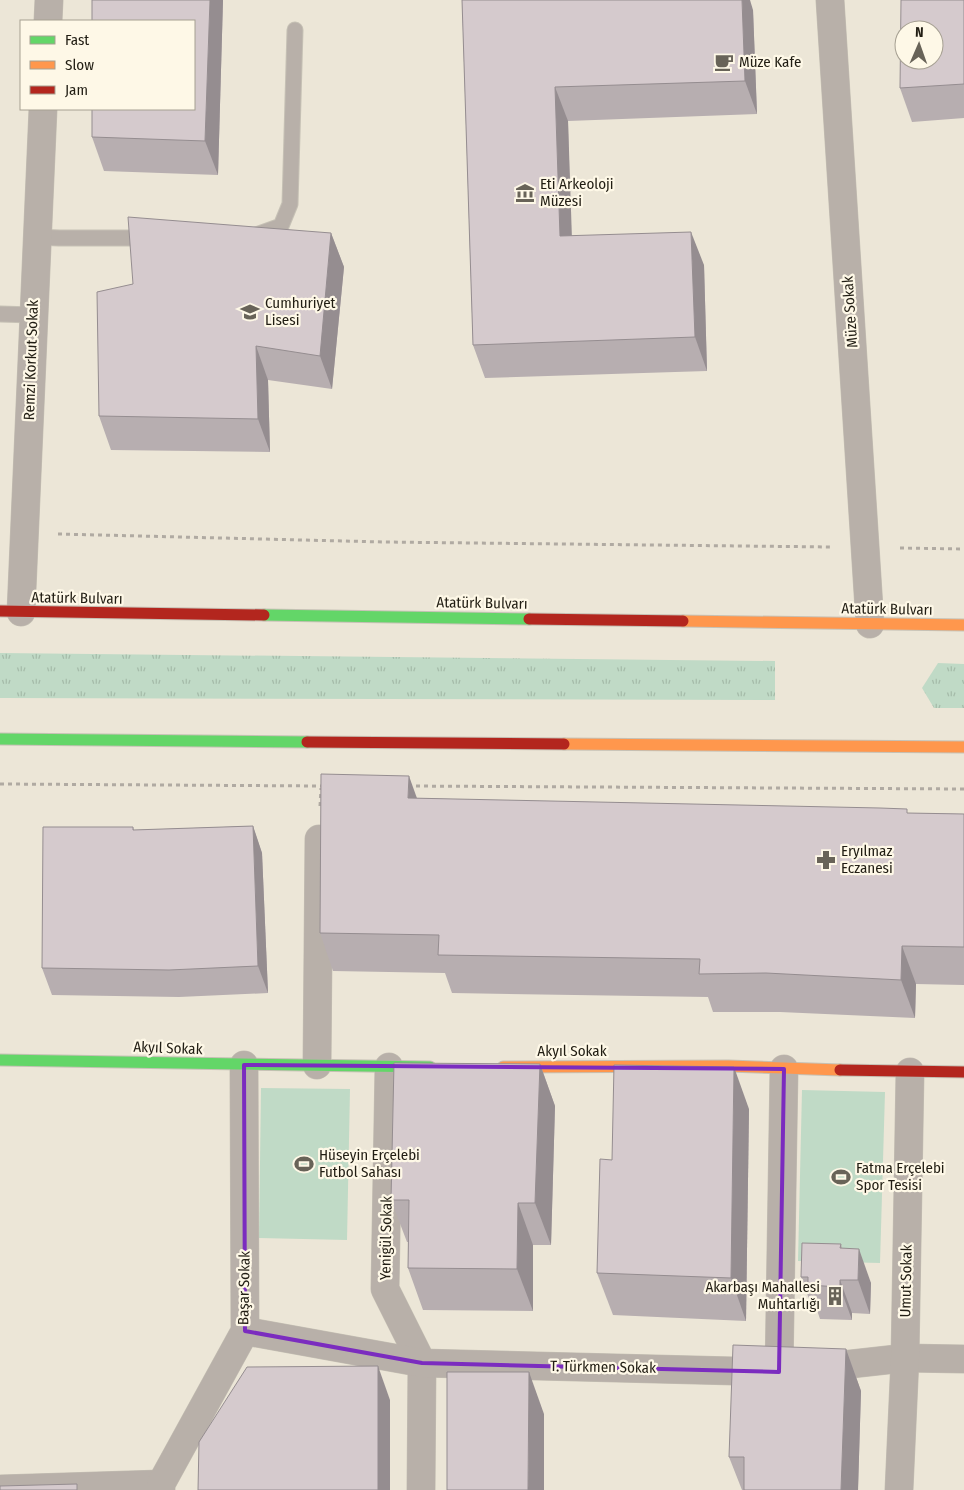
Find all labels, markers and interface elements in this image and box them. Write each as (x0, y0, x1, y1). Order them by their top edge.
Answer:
legend (20, 20, 195, 110)
north arrow (894, 20, 944, 70)
text: N (915, 24, 924, 41)
text: Fast (65, 31, 89, 49)
cafe icon: Müze Kafe (713, 51, 735, 73)
place label: Müze Kafe (739, 53, 801, 71)
text: Slow (65, 56, 94, 74)
text: Jam (65, 81, 88, 99)
place label: Eti Arkeoloji Müzesi (540, 175, 614, 210)
museum icon: Eti Arkeoloji Müzesi (514, 182, 536, 204)
street label: Müze Sokak (839, 276, 861, 348)
place label: Cumhuriyet Lisesi (265, 294, 336, 329)
street label: Remzi Korkut Sokak (20, 299, 42, 421)
school or university icon: Cumhuriyet Lisesi (239, 301, 261, 323)
street label: Atatürk Bulvarı (31, 588, 123, 608)
street label: Atatürk Bulvarı (436, 593, 528, 613)
street label: Atatürk Bulvarı (841, 599, 933, 619)
place label: Eryılmaz Eczanesi (841, 842, 893, 877)
pharmacy icon: Eryılmaz Eczanesi (815, 849, 837, 871)
street label: Akyıl Sokak (133, 1038, 203, 1058)
street label: Akyıl Sokak (537, 1042, 607, 1060)
place label: Hüseyin Erçelebi Futbol Sahası (319, 1146, 420, 1181)
sports icon: Hüseyin Erçelebi Futbol Sahası (293, 1153, 315, 1175)
place label: Fatma Erçelebi Spor Tesisi (856, 1159, 945, 1194)
sports icon: Fatma Erçelebi Spor Tesisi (830, 1166, 852, 1188)
street label: Yenigül Sokak (376, 1196, 396, 1280)
street label: Umut Sokak (896, 1244, 916, 1318)
street label: Başar Sokak (234, 1251, 254, 1325)
place label: Akarbaşı Mahallesi Muhtarlığı (705, 1278, 820, 1313)
building icon: Akarbaşı Mahallesi Muhtarlığı (824, 1285, 846, 1307)
street label: T. Türkmen Sokak (550, 1357, 656, 1377)

